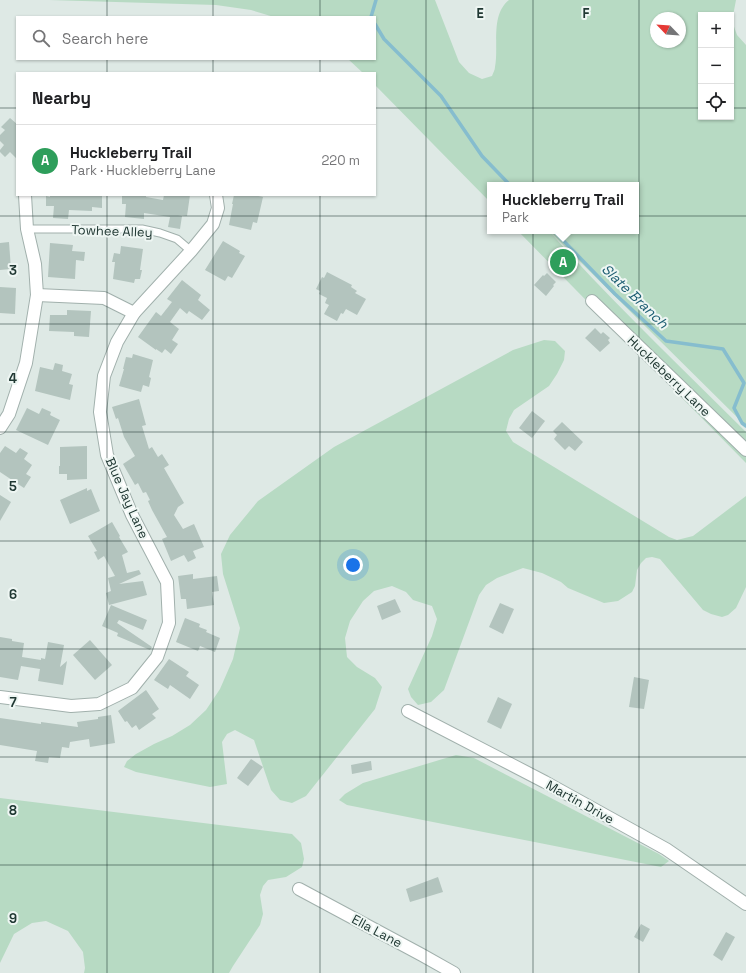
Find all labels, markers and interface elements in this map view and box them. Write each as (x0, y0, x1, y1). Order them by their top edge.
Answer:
text: E (476, 5, 484, 22)
text: F (583, 5, 590, 22)
north arrow (650, 12, 686, 48)
map controls (698, 12, 734, 120)
button: + (698, 12, 734, 48)
search box (16, 16, 376, 60)
icon: search (30, 27, 52, 49)
text: Search here (62, 29, 148, 48)
button: − (698, 48, 734, 84)
button: locate (698, 84, 734, 120)
text: Nearby (32, 87, 91, 109)
text: Huckleberry Trail (70, 143, 192, 162)
text: A (41, 152, 49, 169)
text: 220 m (321, 152, 360, 169)
text: Park · Huckleberry Lane (70, 162, 216, 179)
popup (487, 182, 639, 234)
text: Huckleberry Trail (502, 190, 624, 209)
text: Park (502, 209, 529, 226)
street label: Towhee Alley (71, 221, 153, 241)
pin: A (550, 247, 576, 277)
water label: Slate Branch (598, 260, 672, 332)
text: 3 (9, 262, 17, 279)
street label: Huckleberry Lane (624, 332, 714, 420)
text: 4 (9, 370, 17, 387)
street label: Blue Jay Lane (102, 455, 152, 541)
text: 5 (9, 478, 17, 495)
your location (343, 555, 363, 575)
text: 6 (9, 586, 17, 603)
text: 7 (9, 694, 17, 711)
street label: Martin Drive (543, 776, 617, 828)
text: 8 (9, 802, 17, 819)
text: 9 (9, 910, 17, 927)
street label: Ella Lane (349, 911, 405, 951)

